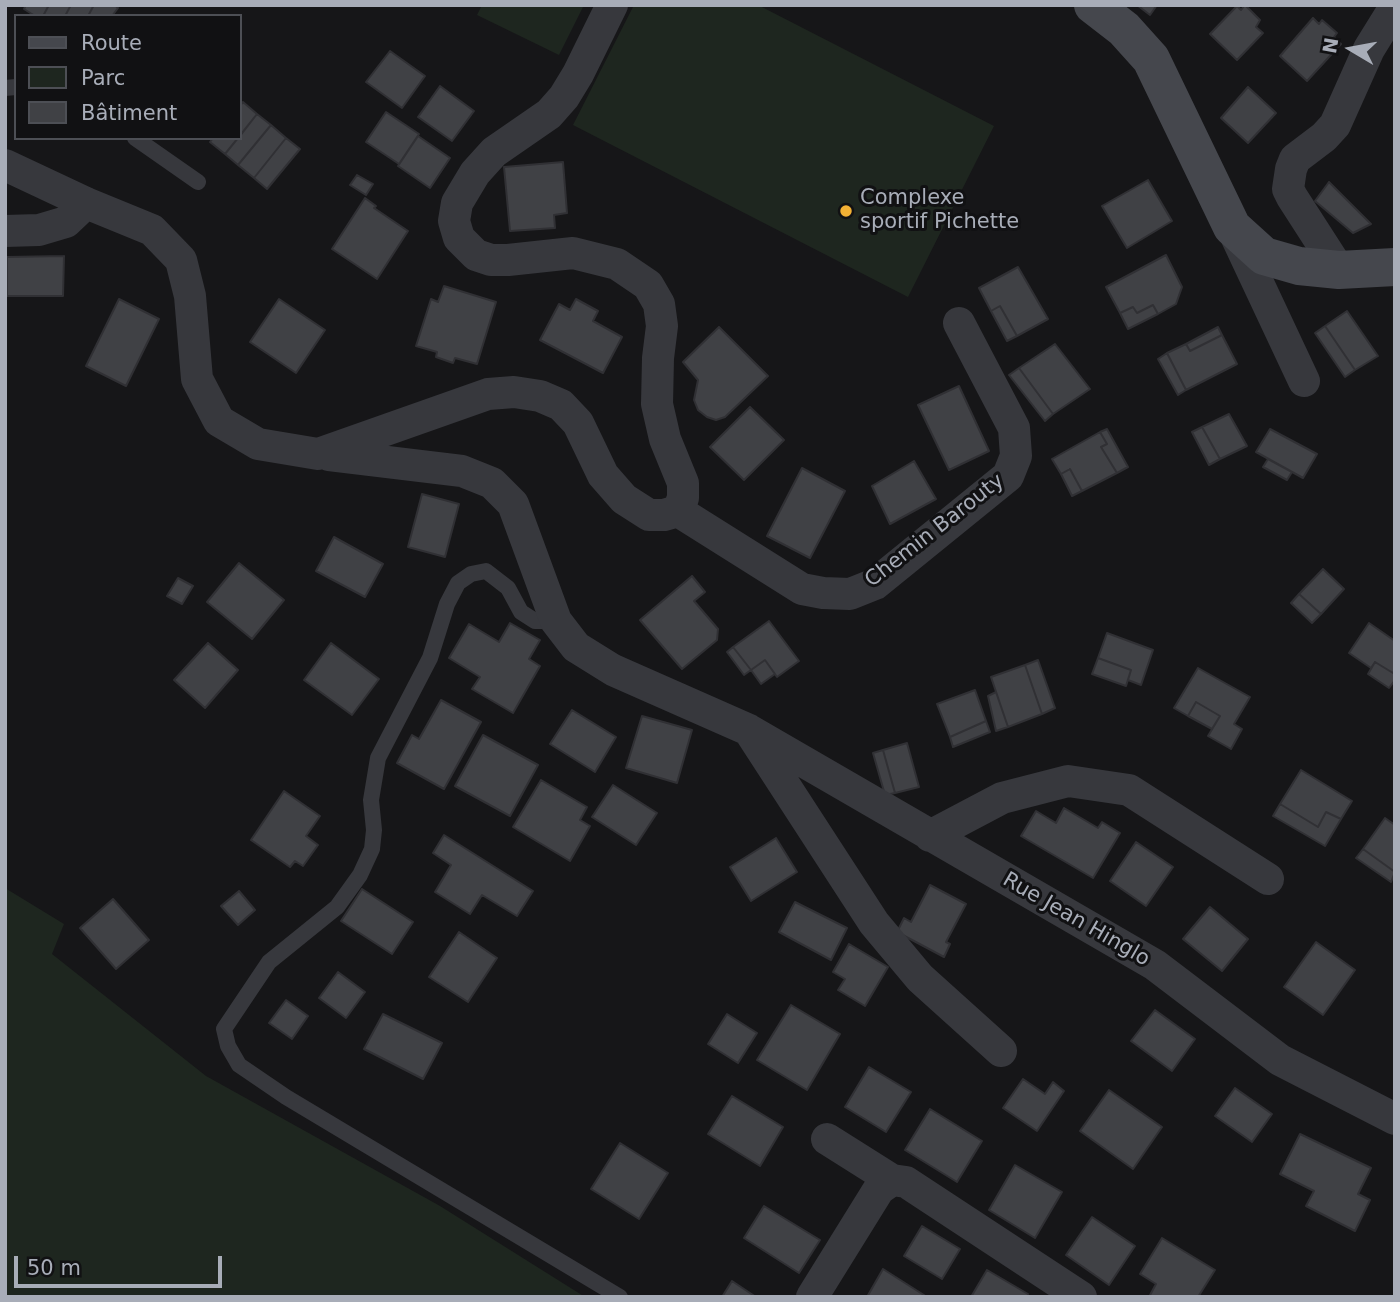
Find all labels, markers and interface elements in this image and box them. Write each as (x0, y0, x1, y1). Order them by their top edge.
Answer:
legend (14, 14, 242, 140)
north arrow (1316, 14, 1386, 84)
text: Route (81, 31, 142, 55)
text: N (1318, 36, 1343, 55)
text: Parc (81, 66, 125, 90)
text: Bâtiment (81, 101, 177, 125)
place label: Complexe sportif Pichette (860, 186, 1019, 236)
marker: Complexe sportif Pichette (838, 203, 854, 219)
street label: Chemin Barouty (860, 469, 1010, 593)
street label: Rue Jean Hinglo (998, 868, 1154, 972)
scale bar (18, 1242, 226, 1286)
text: 50 m (27, 1256, 81, 1280)

